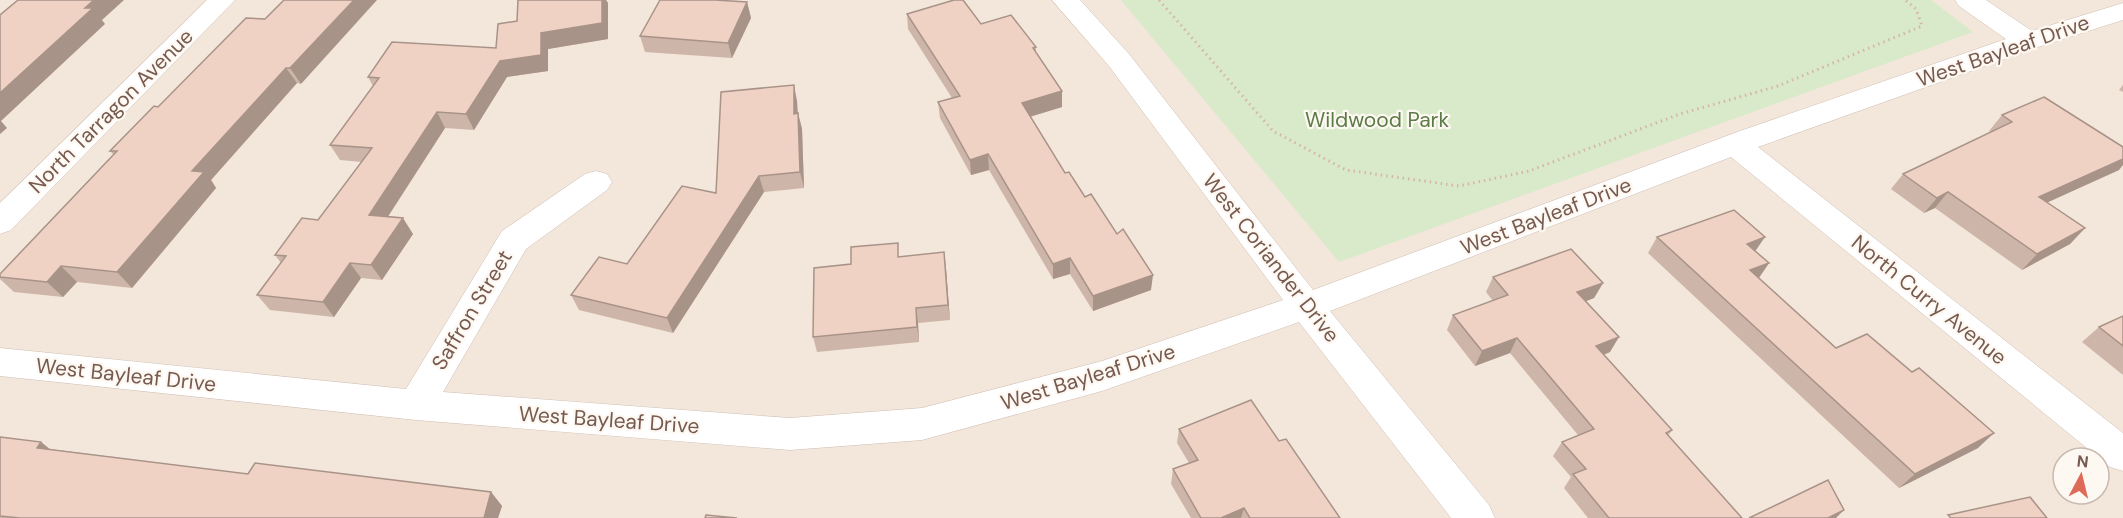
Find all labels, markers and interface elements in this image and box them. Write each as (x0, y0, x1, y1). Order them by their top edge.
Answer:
street label: West Bayleaf Drive (1913, 8, 2093, 94)
street label: North Tarragon Avenue (23, 23, 199, 199)
park label: Wildwood Park (1305, 106, 1449, 134)
street label: West Coriander Drive (1196, 168, 1346, 348)
street label: West Bayleaf Drive (1456, 170, 1636, 262)
street label: North Curry Avenue (1846, 229, 2012, 371)
street label: Saffron Street (425, 245, 519, 375)
street label: West Bayleaf Drive (997, 337, 1179, 417)
street label: West Bayleaf Drive (35, 352, 218, 398)
street label: West Bayleaf Drive (518, 400, 700, 440)
north arrow (2051, 446, 2111, 506)
text: N (2076, 450, 2090, 473)

